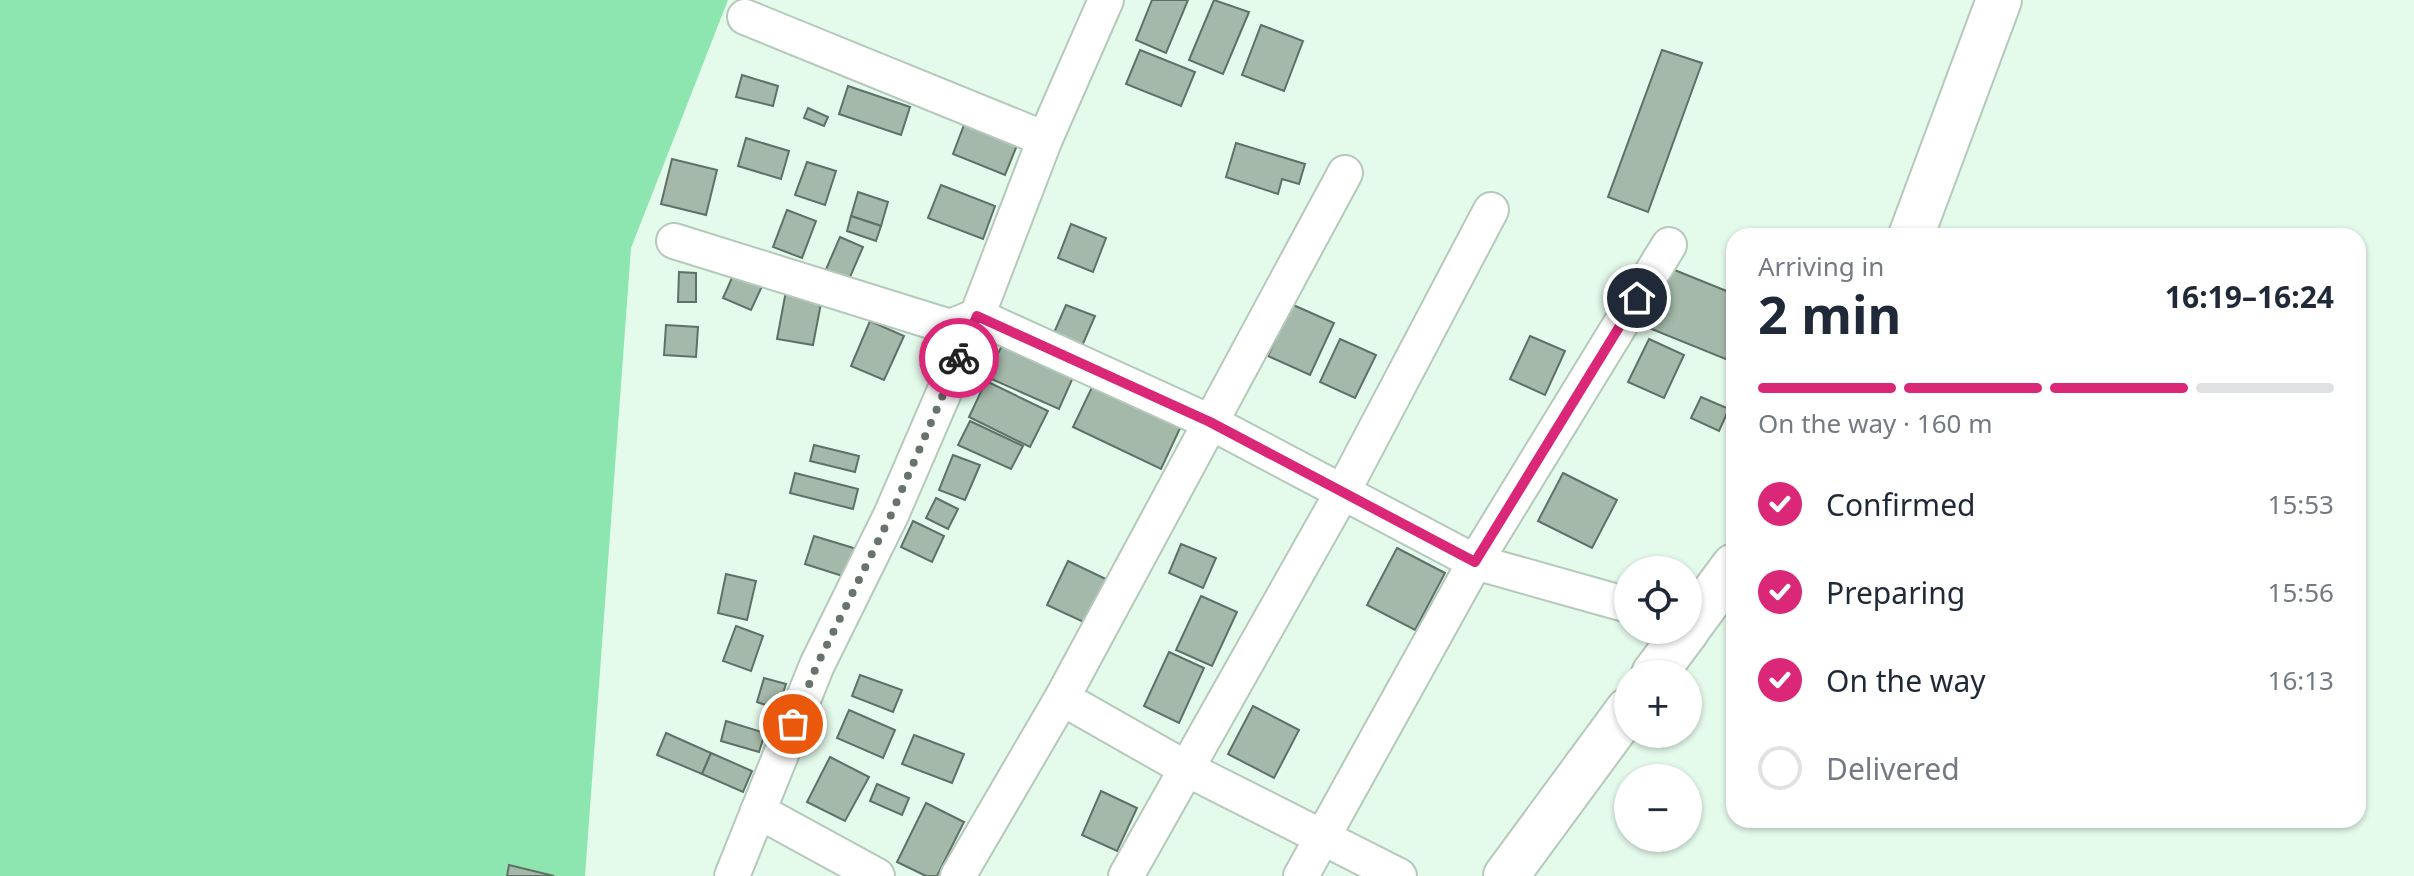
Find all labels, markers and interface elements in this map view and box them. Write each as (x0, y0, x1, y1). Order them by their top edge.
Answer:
text: Arriving in (1758, 248, 1884, 284)
pin (1603, 264, 1671, 332)
icon: home (1615, 276, 1659, 320)
text: 16:19–16:24 (2165, 276, 2334, 317)
text: 2 min (1758, 278, 1901, 349)
courier (919, 318, 999, 398)
icon: bike (937, 336, 981, 380)
text: On the way · 160 m (1758, 405, 1992, 441)
icon: check (1758, 482, 1802, 526)
text: Confirmed (1826, 484, 1976, 525)
text: 15:53 (2268, 486, 2334, 522)
map controls (1614, 556, 1702, 852)
button: locate (1614, 556, 1702, 644)
icon: check (1758, 570, 1802, 614)
text: Preparing (1826, 572, 1965, 613)
text: 15:56 (2268, 574, 2334, 610)
icon: check (1758, 658, 1802, 702)
button: + (1614, 660, 1702, 748)
text: On the way (1826, 660, 1986, 701)
text: 16:13 (2268, 662, 2334, 698)
pin (759, 690, 827, 758)
icon: bag (771, 702, 815, 746)
text: Delivered (1826, 748, 1960, 789)
button: − (1614, 764, 1702, 852)

